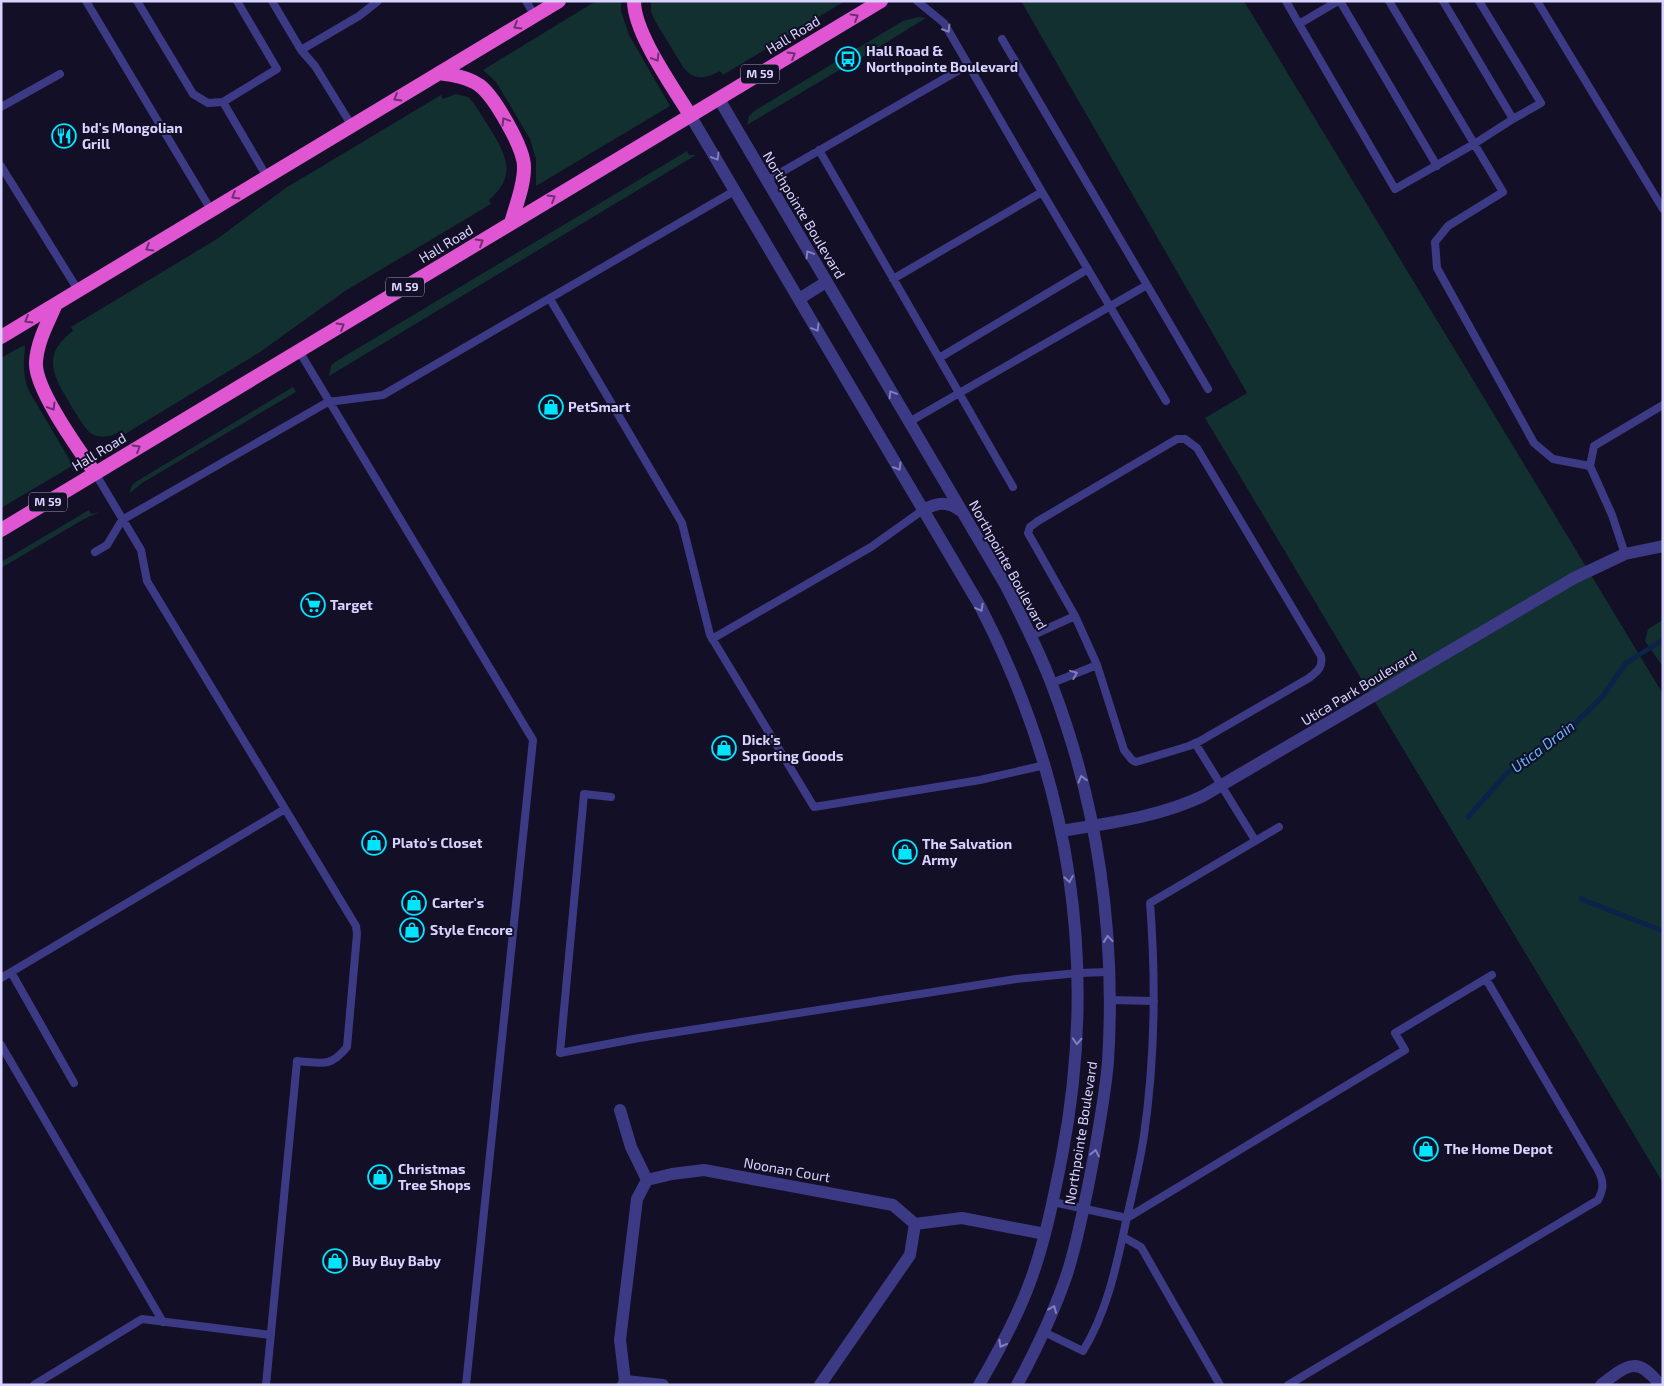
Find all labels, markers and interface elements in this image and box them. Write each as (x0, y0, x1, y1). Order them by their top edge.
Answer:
street label: Hall Road (762, 12, 823, 57)
one-way arrow (850, 14, 859, 24)
one-way arrow (513, 20, 522, 30)
one-way arrow (941, 24, 951, 33)
place label: Hall Road & Northpointe Boulevard (866, 42, 1018, 75)
bus stop icon: Hall Road & Northpointe Boulevard (835, 46, 861, 72)
one-way arrow (787, 51, 796, 61)
one-way arrow (650, 52, 660, 61)
road number: M 59 (741, 64, 779, 84)
one-way arrow (394, 92, 403, 102)
one-way arrow (502, 118, 512, 127)
place label: bd's Mongolian Grill (82, 119, 183, 152)
restaurant icon: bd's Mongolian Grill (51, 123, 77, 149)
street label: Northpointe Boulevard (760, 148, 849, 281)
one-way arrow (709, 152, 719, 161)
one-way arrow (232, 189, 241, 199)
one-way arrow (547, 195, 556, 205)
street label: Hall Road (415, 221, 476, 266)
one-way arrow (474, 238, 483, 248)
one-way arrow (145, 241, 154, 251)
one-way arrow (805, 250, 815, 259)
road number: M 59 (386, 278, 424, 296)
one-way arrow (25, 314, 34, 324)
one-way arrow (335, 322, 344, 332)
one-way arrow (809, 322, 819, 331)
one-way arrow (888, 390, 898, 399)
shop icon: PetSmart (538, 394, 564, 420)
place label: PetSmart (568, 398, 631, 415)
one-way arrow (46, 401, 56, 410)
street label: Hall Road (68, 429, 129, 474)
one-way arrow (131, 445, 140, 455)
one-way arrow (892, 462, 902, 471)
road number: M 59 (29, 492, 67, 512)
street label: Northpointe Boulevard (966, 497, 1051, 632)
supermarket icon: Target (300, 592, 326, 618)
place label: Target (330, 596, 373, 613)
one-way arrow (974, 602, 984, 611)
street label: Utica Park Boulevard (1298, 646, 1420, 729)
one-way arrow (1069, 669, 1078, 680)
water label: Utica Drain (1507, 716, 1578, 776)
place label: Dick's Sporting Goods (742, 731, 843, 764)
shop icon: Dick's Sporting Goods (711, 735, 737, 761)
one-way arrow (1077, 774, 1088, 783)
shop icon: Plato's Closet (361, 830, 387, 856)
place label: Plato's Closet (392, 834, 483, 851)
place label: The Salvation Army (922, 835, 1012, 868)
shop icon: The Salvation Army (892, 839, 918, 865)
one-way arrow (1064, 875, 1074, 884)
shop icon: Carter's (401, 890, 427, 916)
place label: Carter's (432, 894, 484, 911)
shop icon: Style Encore (399, 917, 425, 943)
place label: Style Encore (430, 921, 513, 938)
one-way arrow (1103, 934, 1114, 942)
one-way arrow (1071, 1037, 1082, 1045)
street label: Northpointe Boulevard (1061, 1060, 1100, 1206)
shop icon: The Home Depot (1413, 1136, 1439, 1162)
place label: The Home Depot (1444, 1140, 1553, 1157)
one-way arrow (1089, 1148, 1099, 1157)
street label: Noonan Court (742, 1154, 832, 1185)
place label: Christmas Tree Shops (398, 1160, 471, 1193)
shop icon: Christmas Tree Shops (367, 1164, 393, 1190)
shop icon: Buy Buy Baby (322, 1248, 348, 1274)
place label: Buy Buy Baby (352, 1252, 441, 1269)
one-way arrow (1047, 1305, 1058, 1314)
one-way arrow (998, 1339, 1008, 1348)

